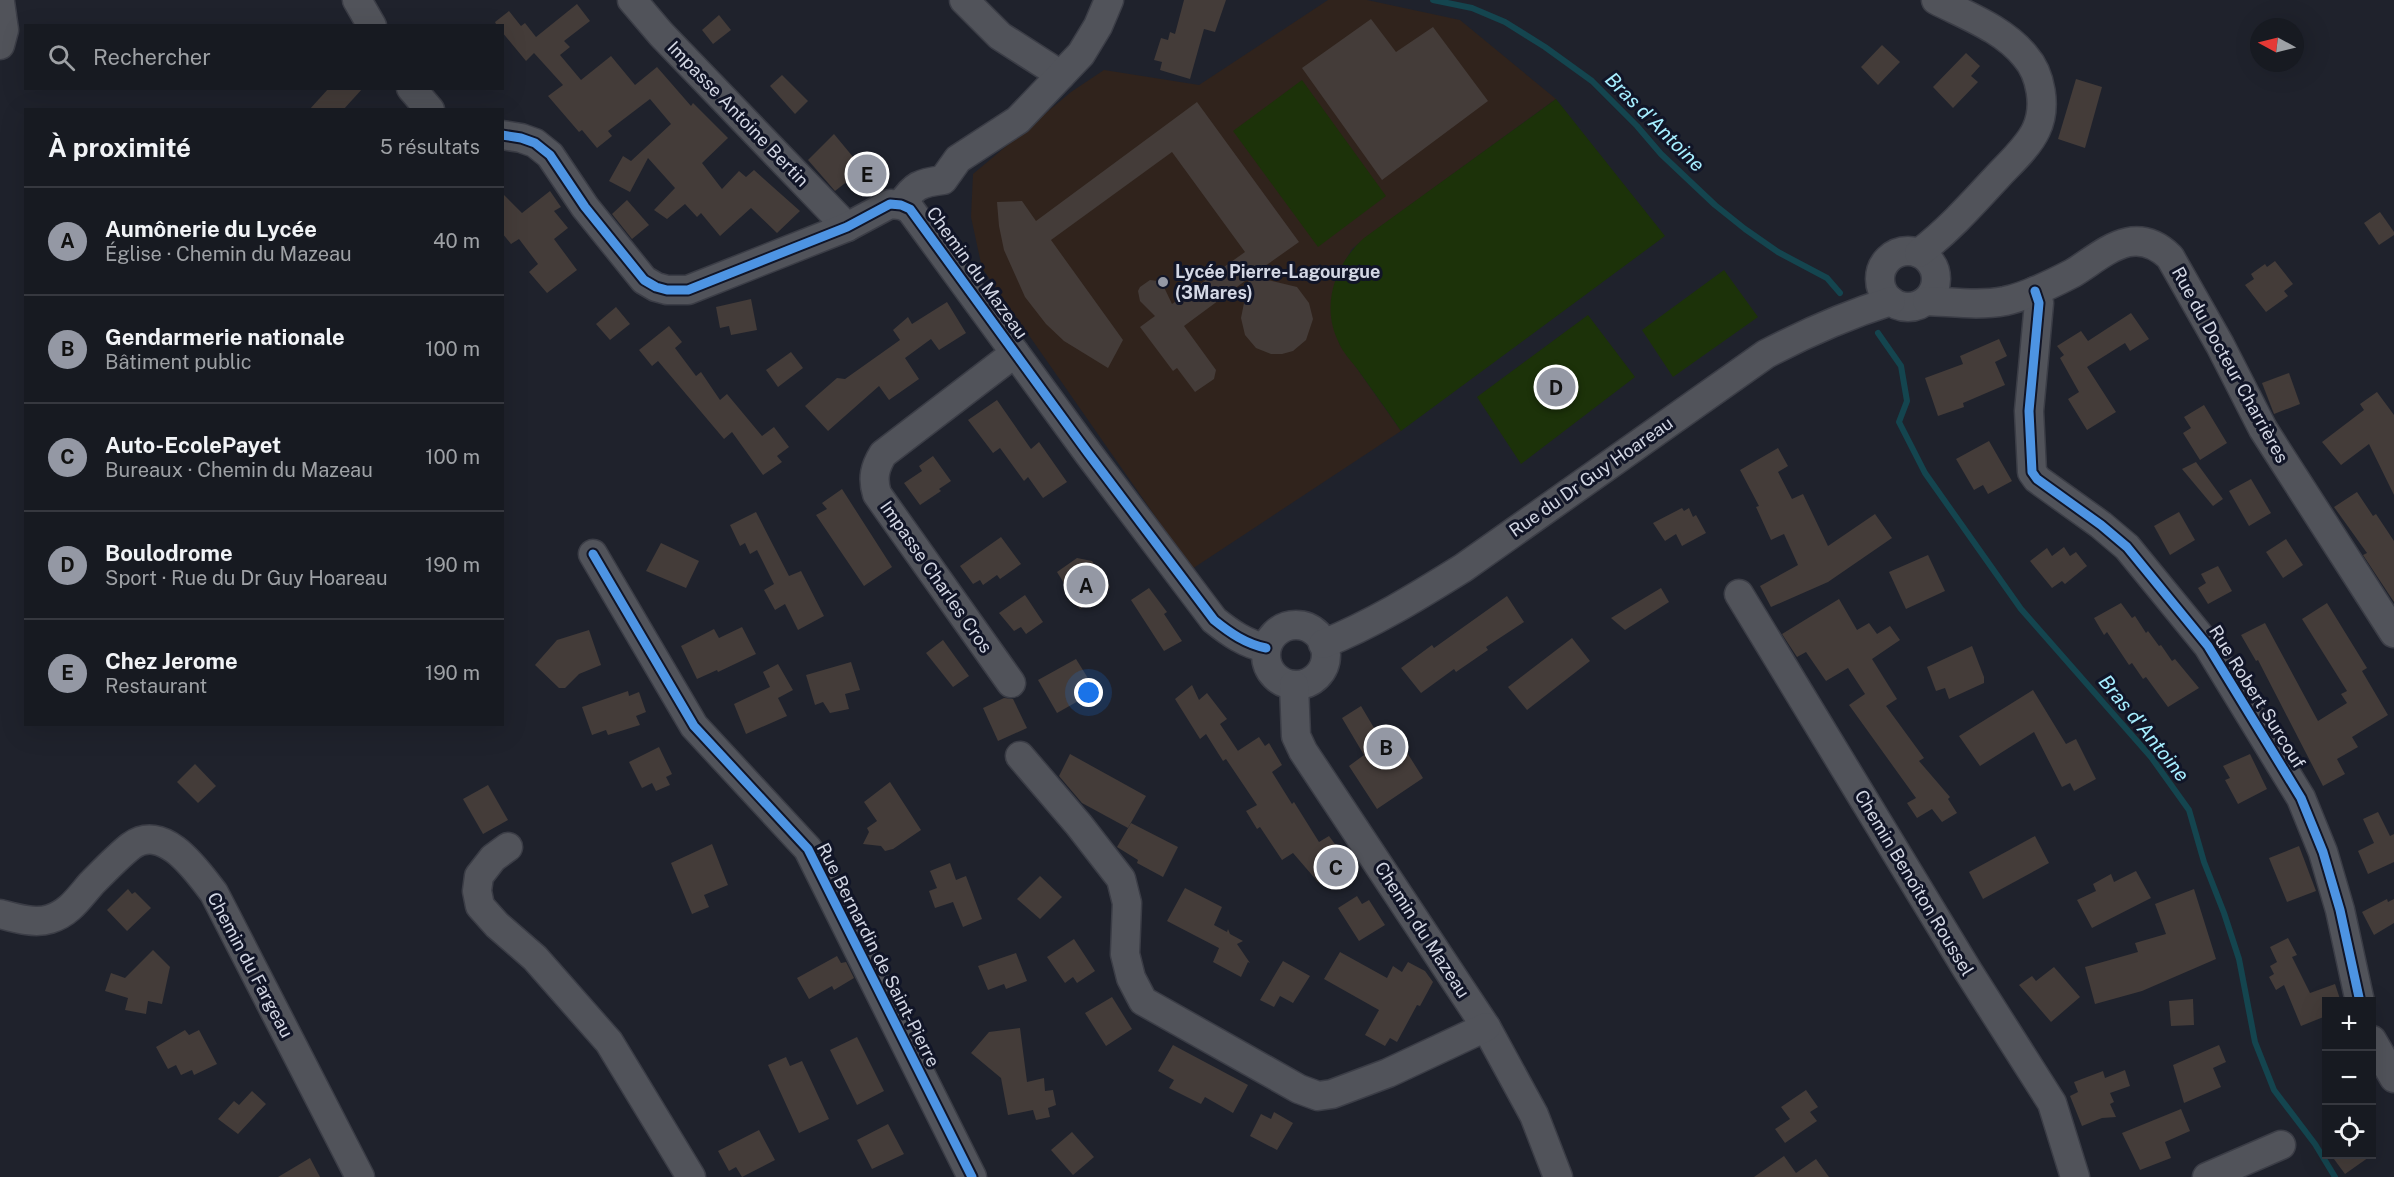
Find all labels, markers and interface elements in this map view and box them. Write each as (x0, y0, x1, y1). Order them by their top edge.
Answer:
north arrow (2250, 18, 2304, 72)
search box (24, 24, 504, 90)
street label: Impasse Antoine Bertin (663, 37, 813, 191)
icon: search (45, 41, 78, 74)
text: Rechercher (93, 44, 211, 70)
water label: Bras d'Antoine (1600, 67, 1710, 177)
text: À proximité (48, 132, 191, 163)
text: 5 résultats (380, 135, 480, 159)
pin: E (848, 152, 886, 196)
street label: Chemin du Mazeau (922, 203, 1032, 343)
text: Aumônerie du Lycée (105, 216, 317, 242)
text: A (60, 229, 75, 253)
text: 40 m (433, 229, 480, 253)
text: Église · Chemin du Mazeau (105, 242, 352, 266)
place label: Lycée Pierre-Lagourgue (3Mares) (1175, 261, 1380, 303)
street label: Rue du Docteur Charrières (2168, 263, 2293, 466)
marker: Lycée Pierre-Lagourgue (3Mares) (1156, 275, 1170, 289)
text: Gendarmerie nationale (105, 324, 345, 350)
text: B (61, 337, 74, 361)
text: 100 m (425, 337, 480, 361)
text: Bâtiment public (105, 350, 252, 374)
pin: D (1536, 364, 1576, 410)
street label: Rue du Dr Guy Hoareau (1505, 412, 1677, 541)
text: Auto-EcolePayet (105, 432, 281, 458)
text: C (60, 445, 75, 469)
text: 100 m (425, 445, 480, 469)
text: Bureaux · Chemin du Mazeau (105, 458, 373, 482)
street label: Impasse Charles Cros (876, 497, 997, 657)
text: Boulodrome (105, 540, 233, 566)
text: D (60, 553, 75, 577)
text: 190 m (425, 553, 480, 577)
pin: A (1066, 562, 1106, 608)
text: Sport · Rue du Dr Guy Hoareau (105, 566, 388, 590)
street label: Rue Robert Surcouf (2205, 621, 2310, 772)
text: Chez Jerome (105, 648, 238, 674)
text: E (61, 661, 74, 685)
text: 190 m (425, 661, 480, 685)
water label: Bras d'Antoine (2094, 670, 2195, 786)
text: Restaurant (105, 674, 207, 698)
your location (1074, 678, 1103, 707)
pin: B (1366, 724, 1406, 770)
street label: Chemin Benoîton Roussel (1851, 786, 1978, 979)
street label: Rue Bernardin de Saint-Pierre (813, 839, 944, 1070)
pin: C (1316, 844, 1356, 890)
street label: Chemin du Mazeau (1371, 858, 1474, 1002)
street label: Chemin du Fargeau (203, 888, 298, 1041)
map controls (2322, 997, 2376, 1159)
button: + (2322, 997, 2376, 1051)
button: − (2322, 1051, 2376, 1105)
button: locate (2322, 1105, 2376, 1159)

